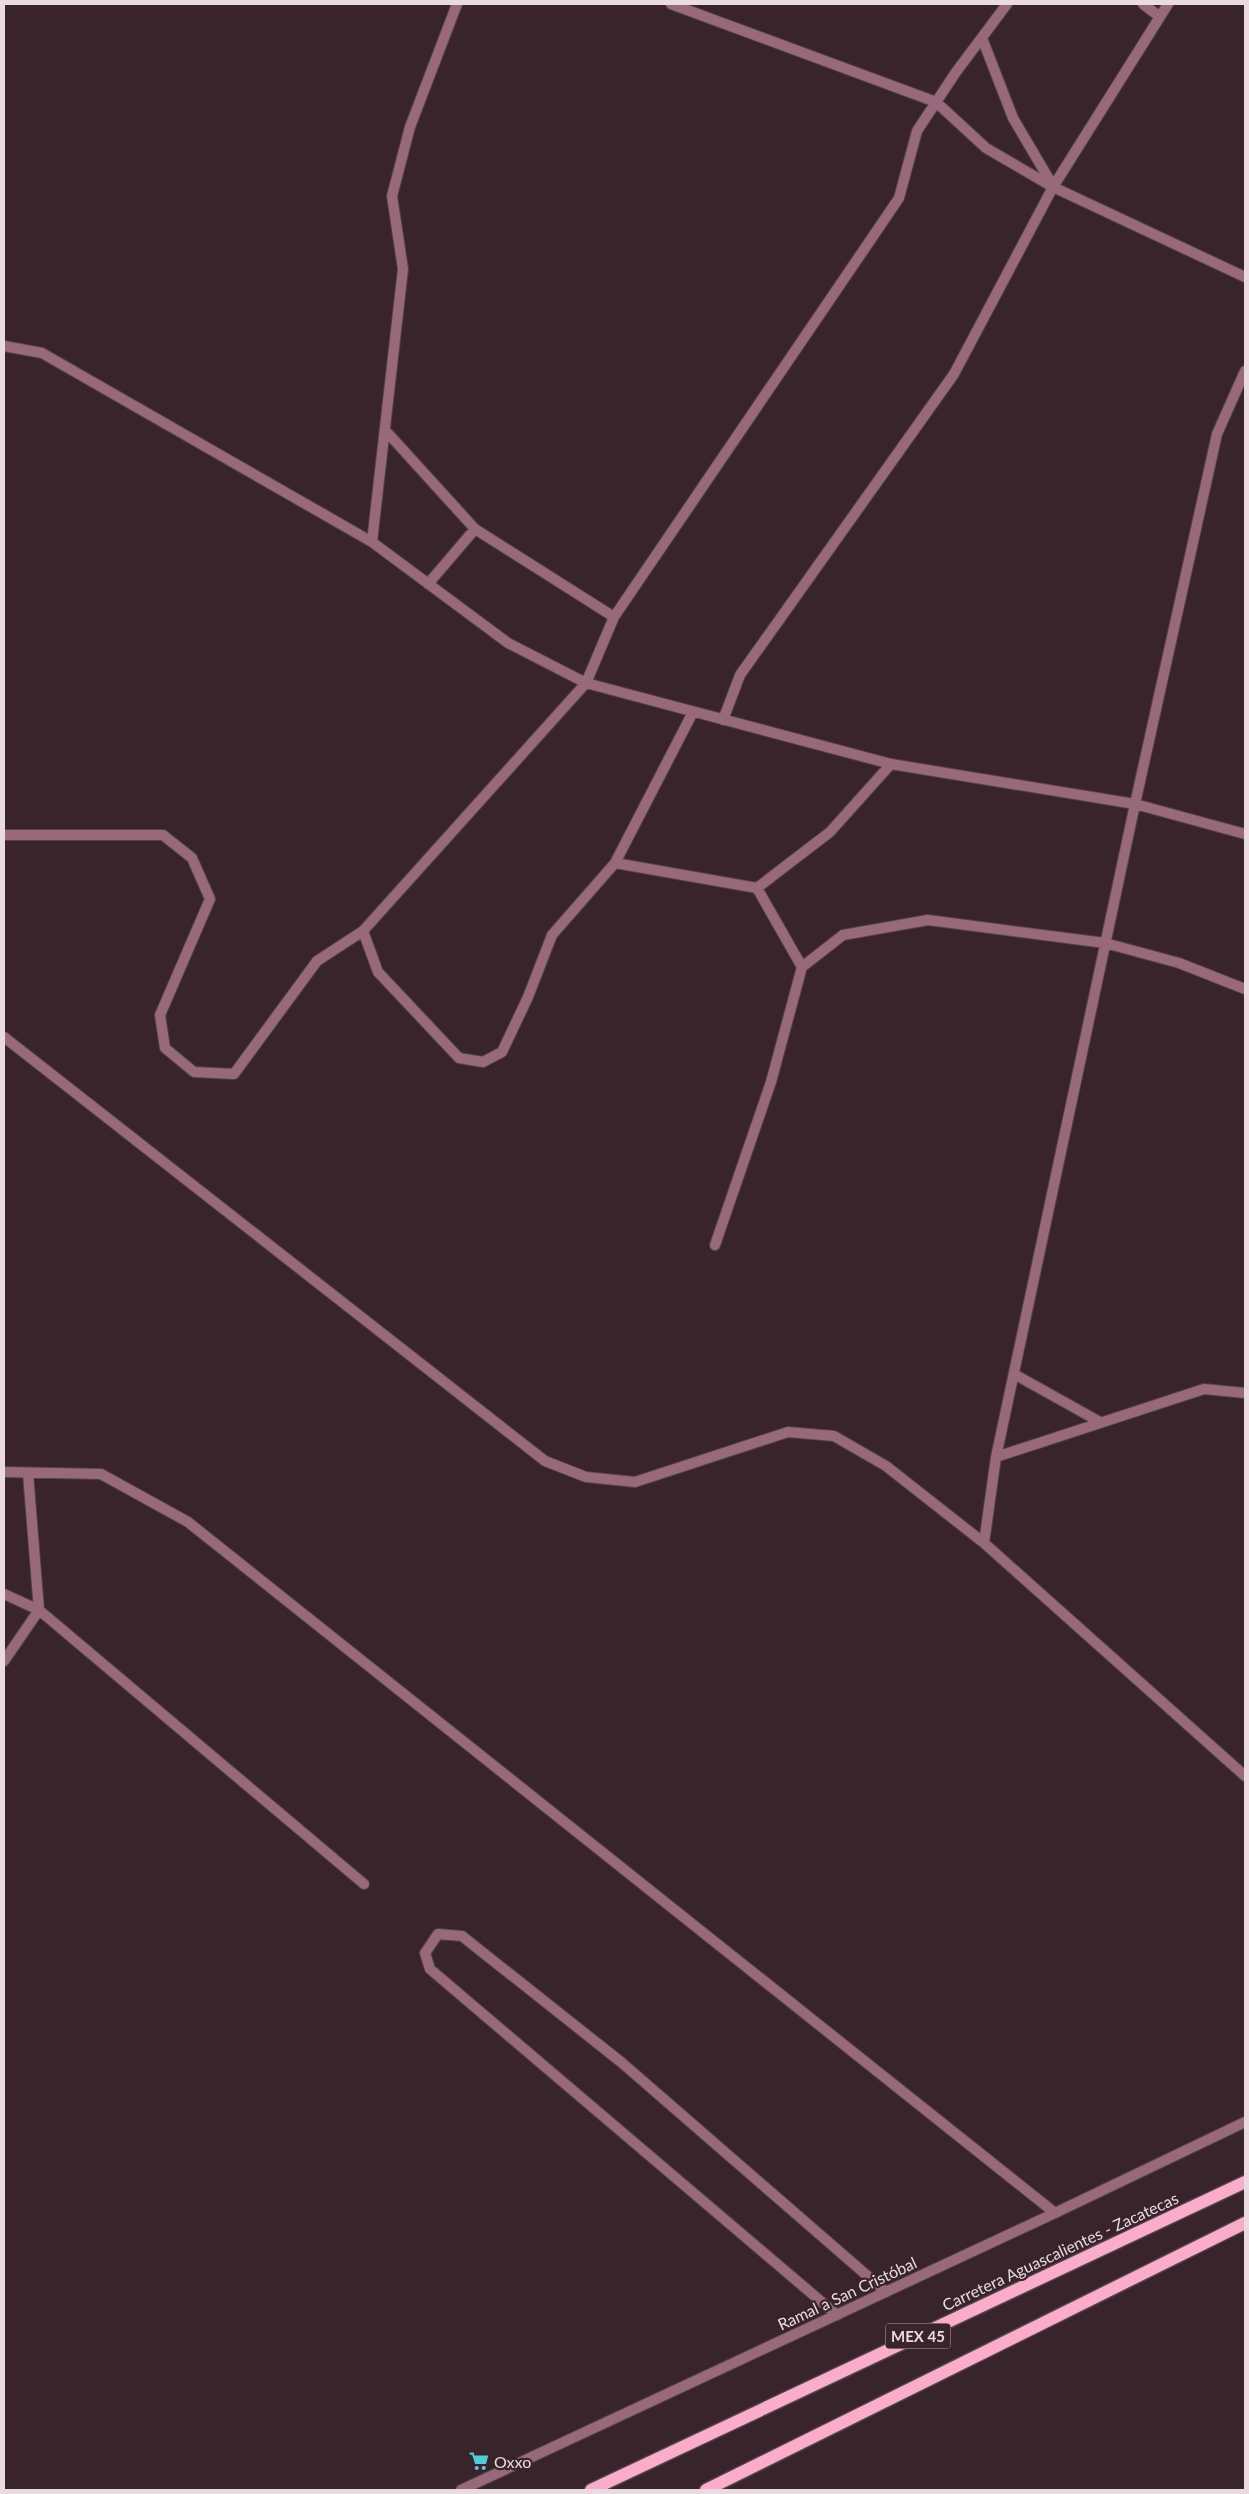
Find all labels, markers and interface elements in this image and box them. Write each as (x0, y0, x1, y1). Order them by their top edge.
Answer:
street label: Carretera Aguascalientes - Zacatecas (939, 2188, 1181, 2314)
street label: Ramal a San Cristóbal (775, 2252, 919, 2334)
road number: MEX 45 (886, 2324, 950, 2348)
supermarket icon: Oxxo (468, 2450, 490, 2472)
place label: Oxxo (494, 2452, 531, 2471)

